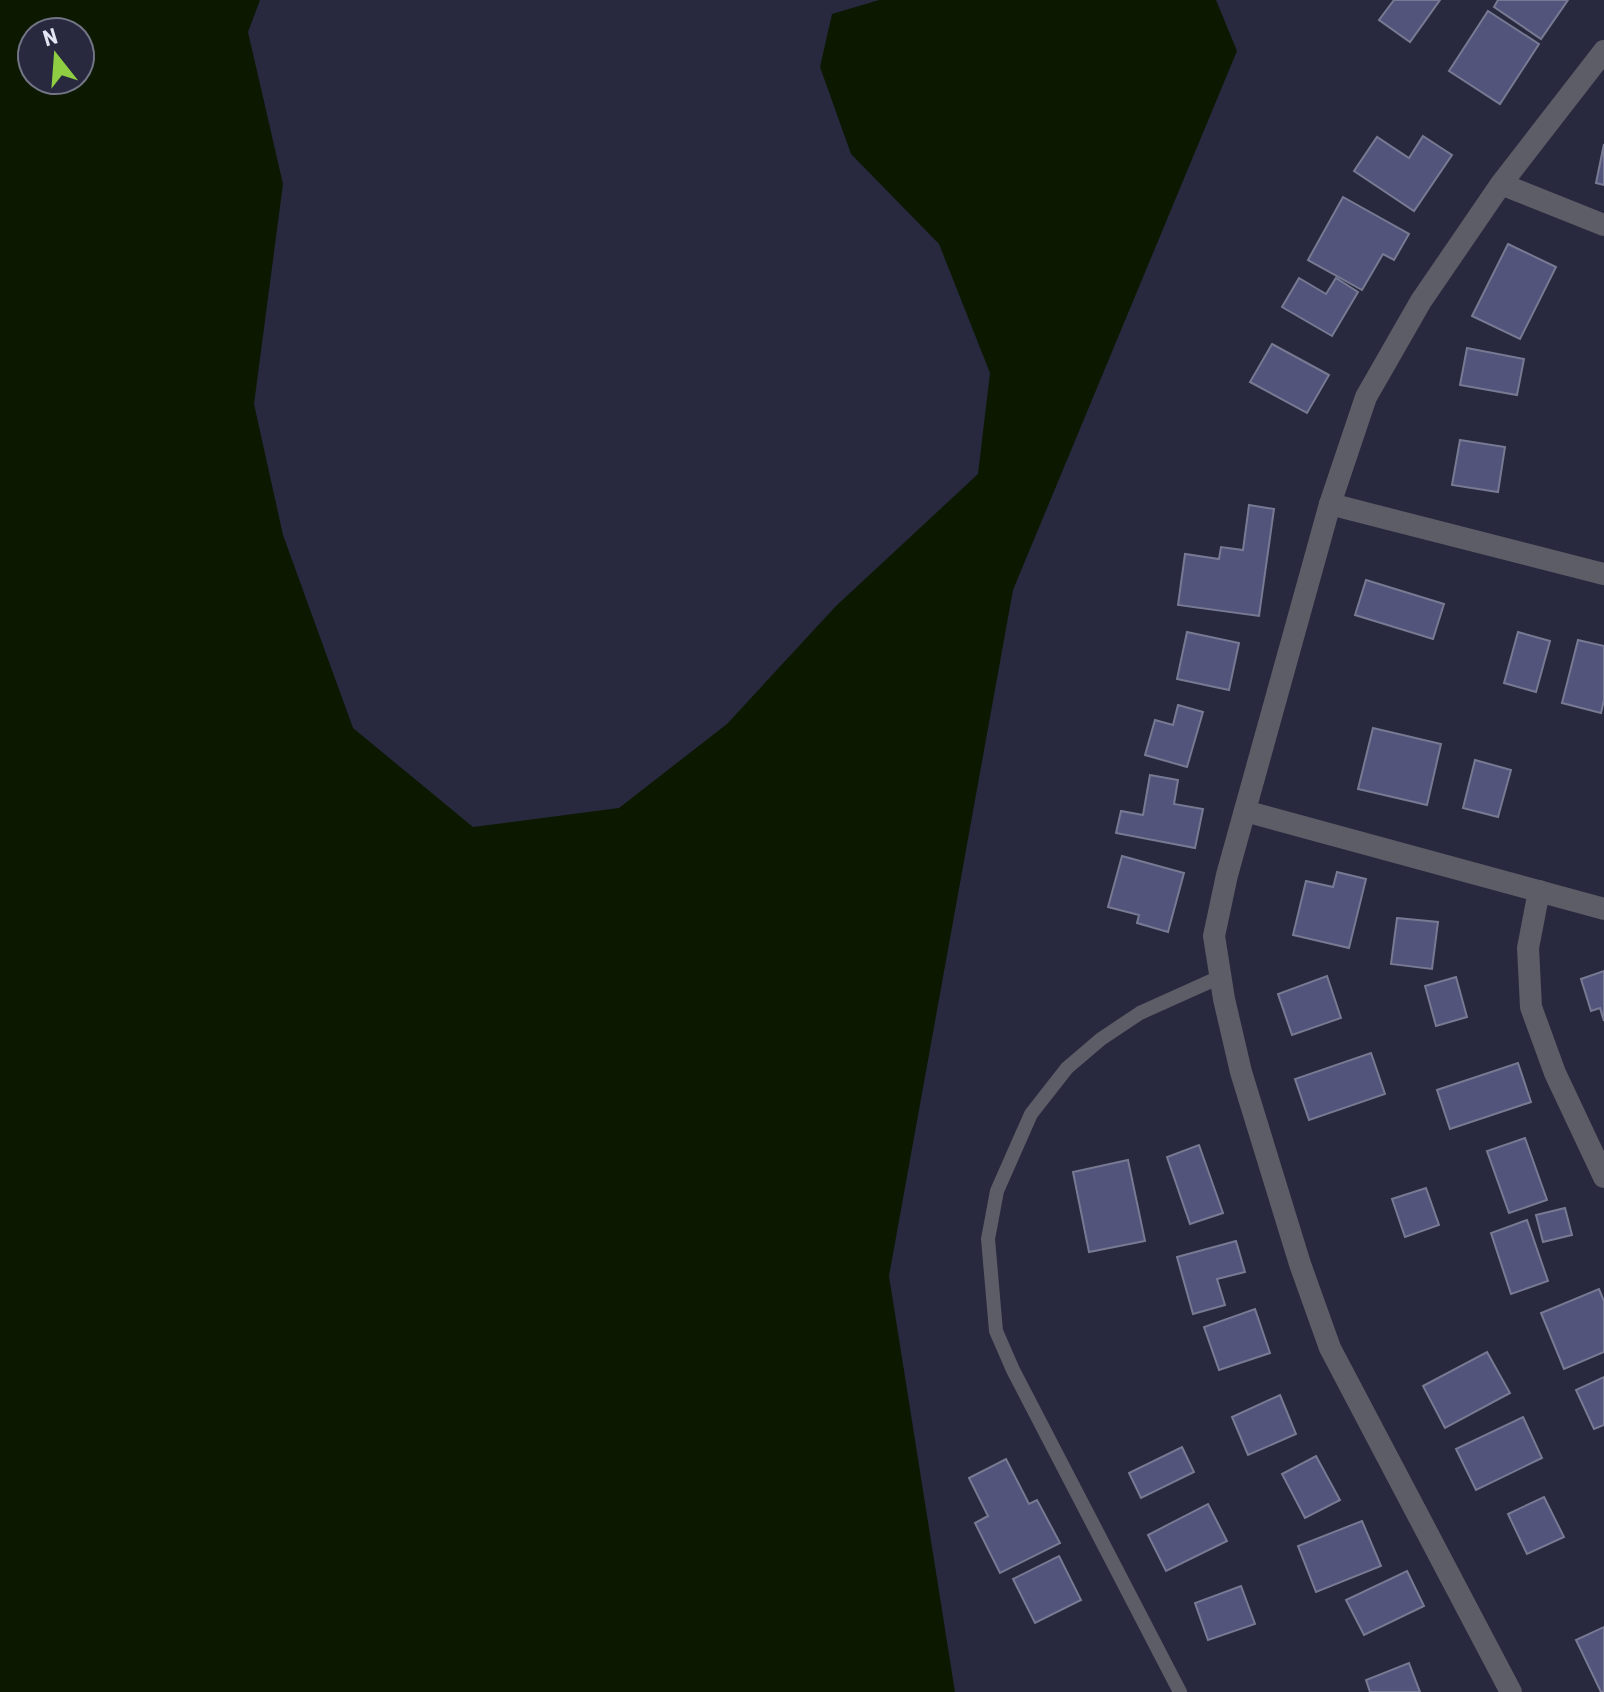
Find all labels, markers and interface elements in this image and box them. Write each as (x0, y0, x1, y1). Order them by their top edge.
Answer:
north arrow (16, 16, 96, 96)
text: N (40, 23, 60, 51)

